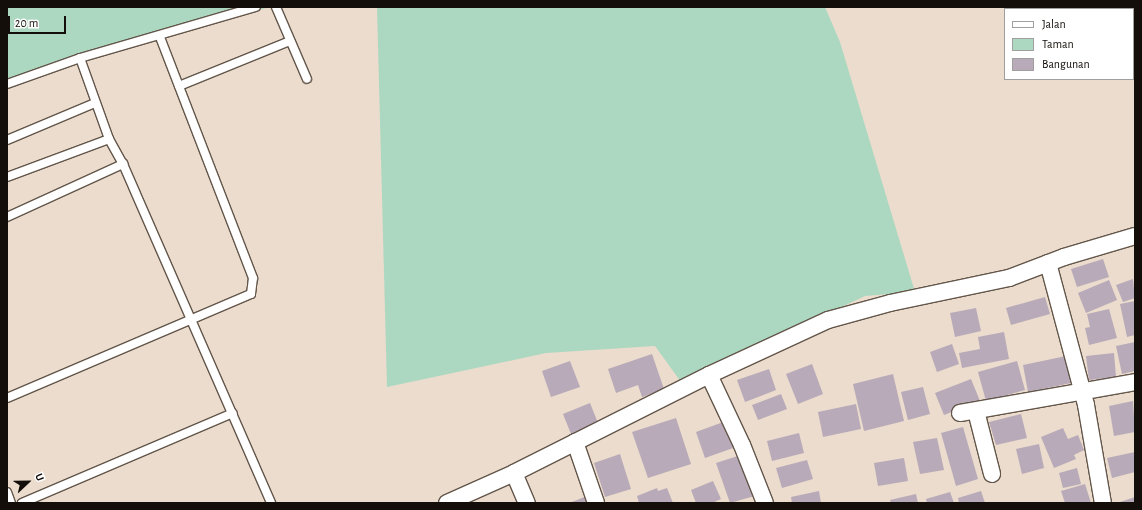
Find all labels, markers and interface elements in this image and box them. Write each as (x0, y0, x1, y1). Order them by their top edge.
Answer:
scale bar (10, 8, 68, 34)
legend (1004, 8, 1134, 80)
text: 20 m (15, 17, 38, 29)
text: Jalan (1042, 18, 1066, 30)
text: Taman (1042, 38, 1074, 50)
text: Bangunan (1042, 58, 1090, 70)
north arrow (8, 462, 48, 502)
text: U (33, 472, 46, 483)

